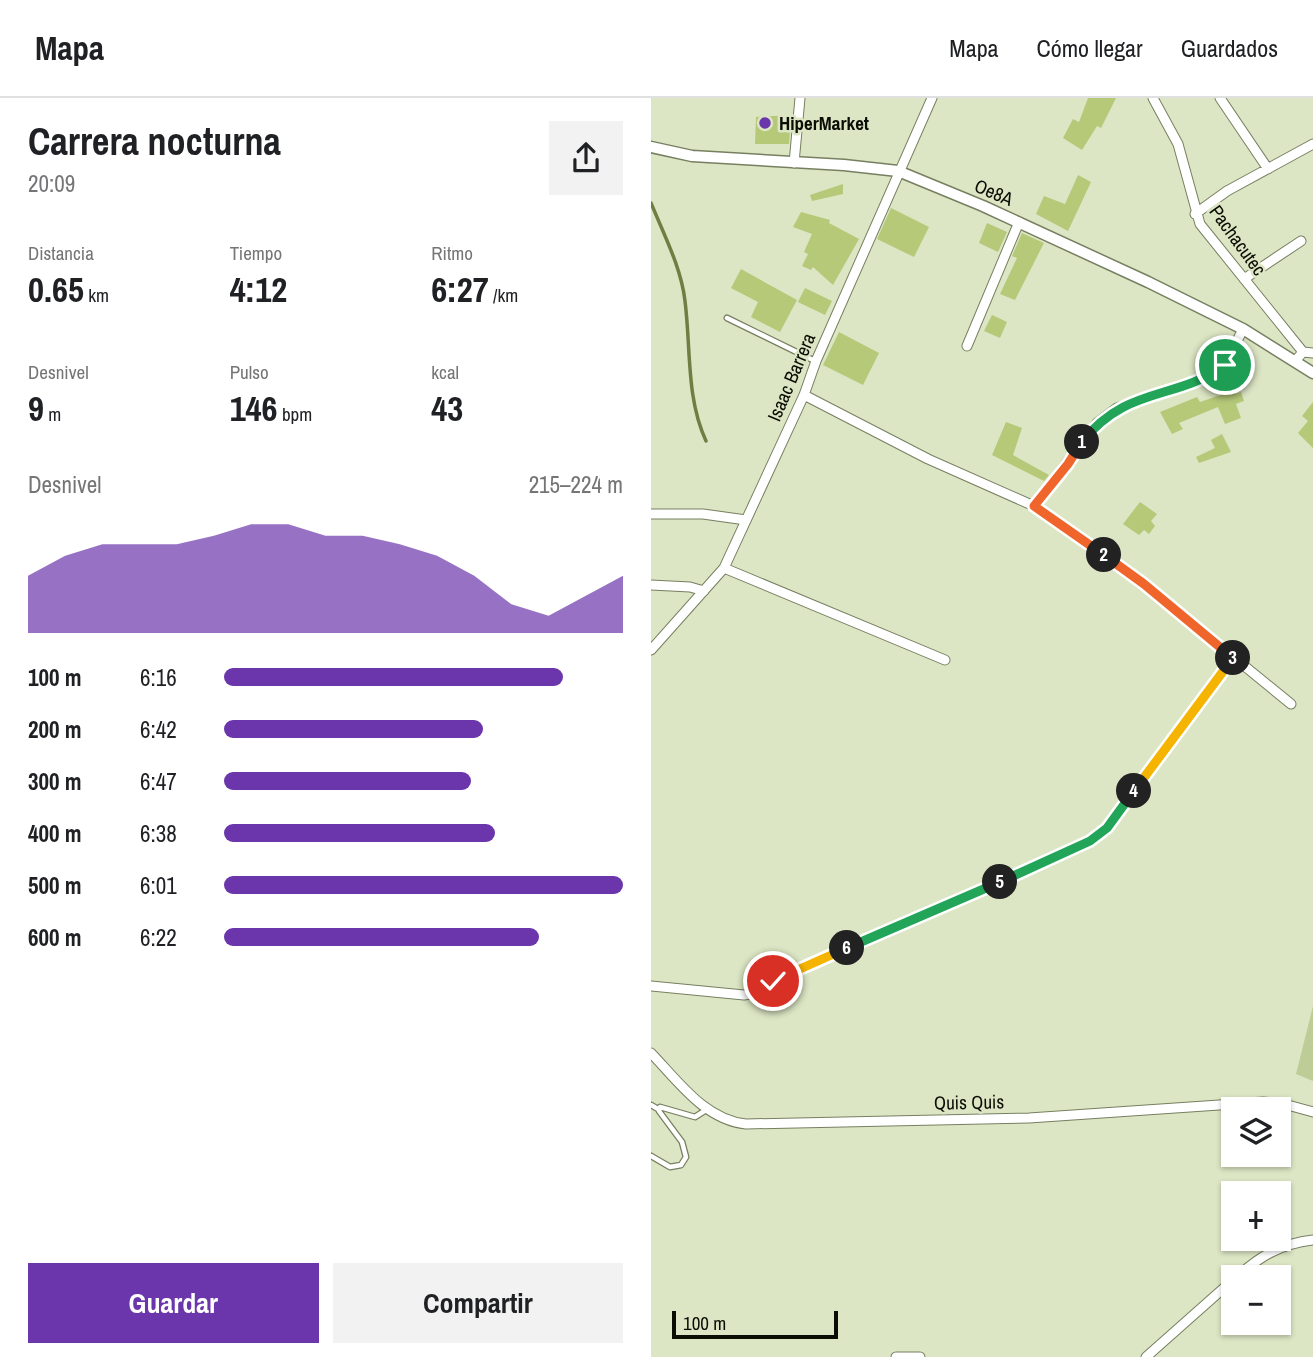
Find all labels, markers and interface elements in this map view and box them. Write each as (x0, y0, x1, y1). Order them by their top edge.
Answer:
text: Mapa (35, 26, 104, 70)
text: Mapa (949, 32, 999, 64)
text: Cómo llegar (1037, 32, 1143, 64)
text: Guardados (1181, 32, 1278, 64)
place label: HiperMarket (779, 110, 869, 136)
marker: HiperMarket (757, 115, 773, 131)
text: Carrera nocturna (28, 116, 281, 167)
button: share (549, 121, 623, 195)
text: 20:09 (28, 168, 75, 199)
street label: Oe8A (971, 172, 1018, 212)
street label: Pachacutec (1204, 199, 1273, 281)
text: Distancia (28, 240, 94, 266)
text: Tiempo (230, 240, 282, 266)
text: Ritmo (431, 240, 473, 266)
text: 0.65 (28, 266, 84, 313)
text: 4:12 (230, 266, 287, 313)
text: 6:27 (431, 266, 489, 313)
text: km (84, 282, 109, 308)
text: /km (489, 282, 518, 308)
street label: Isaac Barrera (761, 329, 821, 425)
pin (1195, 335, 1255, 395)
icon: arrive (1206, 346, 1244, 384)
text: Desnivel (28, 359, 89, 385)
text: Pulso (230, 359, 269, 385)
text: kcal (431, 359, 459, 385)
text: 9 (28, 385, 44, 432)
text: 146 (230, 385, 278, 432)
text: 43 (431, 385, 463, 432)
text: m (44, 401, 61, 427)
text: bpm (278, 401, 312, 427)
pin: 1 (1065, 424, 1099, 460)
text: 1 (1077, 428, 1086, 454)
text: Desnivel (28, 469, 101, 500)
text: 215–224 m (529, 469, 623, 500)
pin: 2 (1086, 538, 1121, 573)
text: 2 (1099, 541, 1108, 567)
pin: 3 (1215, 640, 1251, 676)
text: 3 (1228, 644, 1237, 670)
text: 100 m (28, 662, 81, 693)
text: 6:16 (140, 662, 177, 693)
text: 200 m (28, 714, 81, 745)
text: 6:42 (140, 714, 177, 745)
text: 300 m (28, 766, 81, 797)
text: 6:47 (140, 766, 177, 797)
pin: 4 (1117, 774, 1151, 808)
text: 4 (1129, 777, 1138, 803)
text: 400 m (28, 818, 81, 849)
text: 6:38 (140, 818, 177, 849)
pin: 5 (983, 864, 1017, 900)
text: 5 (995, 868, 1004, 894)
text: 500 m (28, 870, 81, 901)
text: 6:01 (140, 870, 177, 901)
text: 600 m (28, 922, 81, 953)
text: 6:22 (140, 922, 177, 953)
pin: 6 (829, 930, 865, 966)
text: 6 (842, 934, 851, 960)
pin (743, 951, 803, 1011)
icon: check (754, 962, 792, 1000)
street label: Quis Quis (934, 1088, 1005, 1116)
map controls (1221, 1097, 1291, 1335)
button: layers (1221, 1097, 1291, 1167)
button: + (1221, 1181, 1291, 1251)
button: Guardar (28, 1263, 319, 1343)
button: Compartir (333, 1263, 623, 1343)
button: − (1221, 1265, 1291, 1335)
scale bar (672, 1308, 838, 1340)
text: 100 m (683, 1310, 726, 1336)

